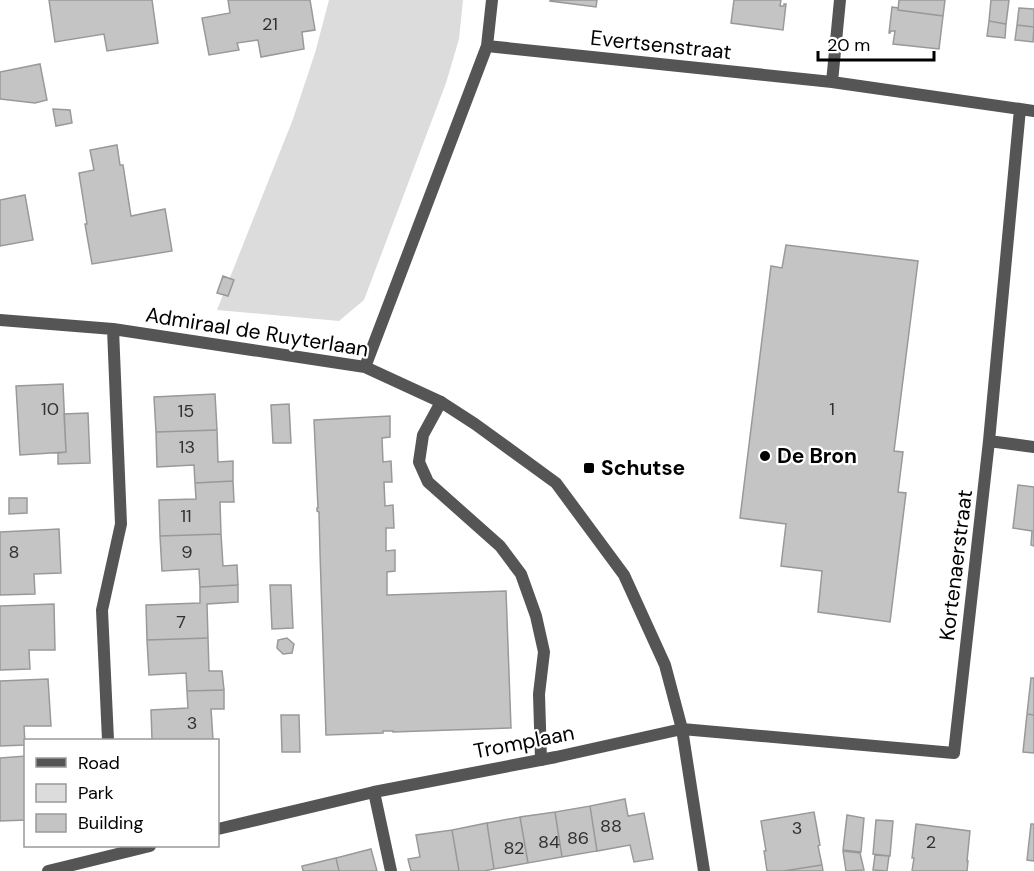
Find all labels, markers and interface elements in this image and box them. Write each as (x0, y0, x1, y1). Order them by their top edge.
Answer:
house number: 21 (262, 12, 278, 36)
street label: Evertsenstraat (589, 24, 733, 66)
scale bar (818, 24, 934, 62)
text: 20 m (827, 33, 870, 57)
street label: Admiraal de Ruyterlaan (144, 301, 370, 363)
house number: 10 (41, 397, 59, 421)
house number: 1 (829, 397, 835, 421)
house number: 15 (178, 399, 194, 423)
house number: 13 (179, 435, 195, 459)
place label: De Bron (777, 442, 857, 470)
marker: De Bron (758, 449, 772, 463)
place label: Schutse (601, 454, 685, 482)
marker: Schutse (582, 461, 596, 475)
street label: Kortenaerstraat (933, 488, 979, 642)
house number: 11 (180, 504, 192, 528)
house number: 8 (9, 540, 19, 564)
house number: 9 (181, 540, 193, 564)
house number: 7 (176, 610, 186, 634)
house number: 3 (187, 711, 197, 735)
street label: Tromplaan (471, 719, 577, 765)
legend (24, 739, 219, 847)
text: Road (78, 751, 120, 775)
text: Park (78, 781, 114, 805)
text: Building (78, 811, 143, 835)
house number: 88 (600, 814, 622, 838)
house number: 3 (792, 816, 802, 840)
house number: 86 (567, 826, 589, 850)
house number: 84 (538, 830, 560, 854)
house number: 2 (926, 830, 936, 854)
house number: 82 (503, 836, 525, 860)

